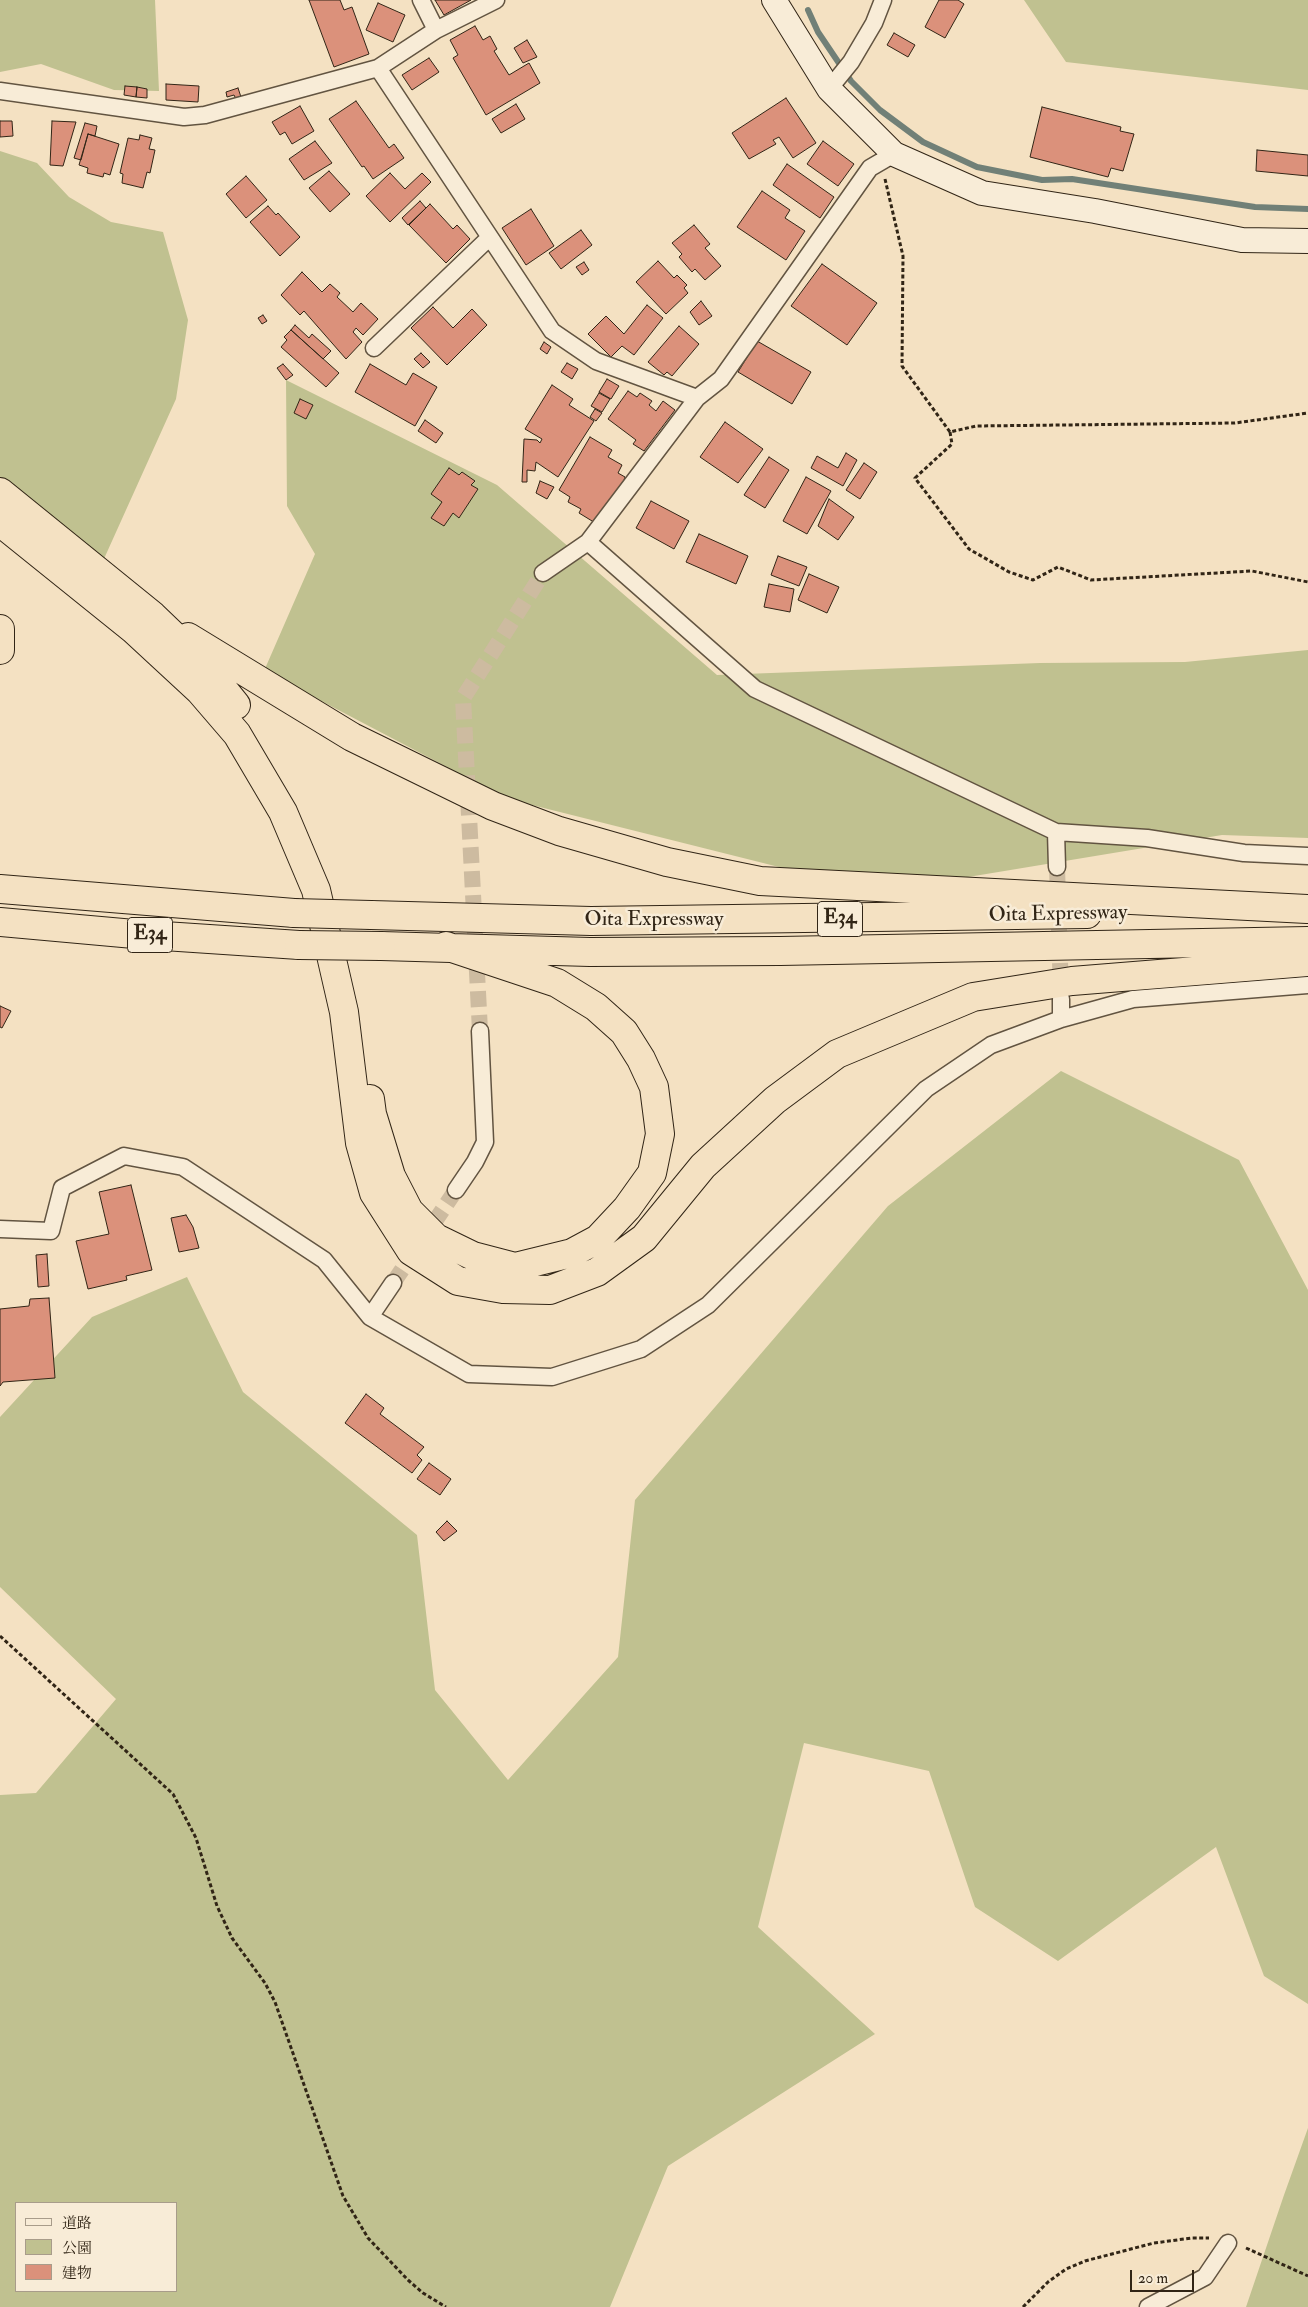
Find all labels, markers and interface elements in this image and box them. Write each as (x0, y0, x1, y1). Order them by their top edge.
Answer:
street label: Oita Expressway (988, 901, 1128, 929)
road number: E34 (818, 902, 862, 936)
street label: Oita Expressway (585, 907, 723, 933)
road number: E34 (128, 918, 172, 952)
legend (15, 2202, 178, 2292)
text: 道路 (62, 2214, 92, 2233)
text: 公園 (62, 2239, 92, 2258)
scale bar (1133, 2260, 1197, 2292)
text: 建物 (62, 2264, 92, 2283)
text: 20 m (1138, 2269, 1168, 2288)

